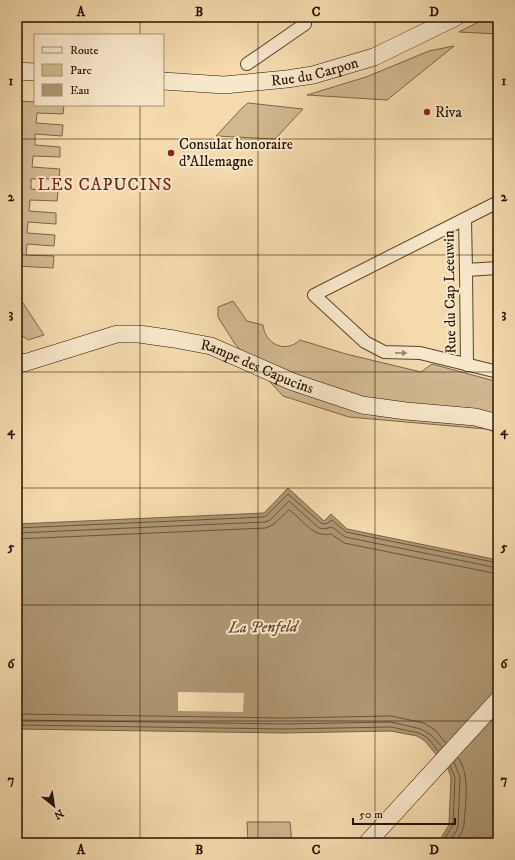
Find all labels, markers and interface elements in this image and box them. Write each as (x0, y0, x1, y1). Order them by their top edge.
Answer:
text: A (76, 4, 86, 20)
text: B (195, 4, 203, 20)
text: C (312, 4, 321, 20)
text: D (429, 4, 439, 20)
legend (34, 34, 164, 106)
text: Route (70, 43, 98, 58)
street label: Rue du Carpon (270, 53, 361, 90)
text: Parc (70, 63, 92, 78)
text: 1 (9, 73, 14, 89)
text: 1 (502, 73, 507, 89)
text: Eau (70, 83, 90, 98)
place label: Riva (435, 103, 462, 122)
marker: Riva (422, 107, 432, 117)
place label: Consulat honoraire d'Allemagne (179, 135, 293, 171)
marker: Consulat honoraire d'Allemagne (166, 148, 176, 158)
district label: LES CAPUCINS (38, 174, 172, 196)
text: 2 (8, 189, 15, 205)
text: 2 (501, 189, 508, 205)
street label: Rue du Cap Leeuwin (439, 230, 461, 354)
text: 3 (9, 306, 14, 322)
text: 3 (502, 306, 507, 322)
street label: Rampe des Capucins (199, 335, 316, 398)
one-way arrow (395, 350, 408, 356)
text: 4 (6, 423, 15, 440)
text: 4 (499, 423, 508, 440)
text: 5 (7, 539, 15, 555)
text: 5 (500, 539, 508, 555)
water label: La Penfeld (227, 616, 300, 638)
text: 6 (8, 656, 16, 672)
text: 6 (501, 656, 509, 672)
text: 7 (8, 772, 15, 788)
text: 7 (501, 772, 508, 788)
north arrow (34, 786, 74, 826)
scale bar (353, 800, 455, 826)
text: N (51, 805, 66, 822)
text: 50 m (359, 807, 383, 822)
text: A (76, 842, 86, 858)
text: B (195, 842, 203, 858)
text: C (312, 842, 321, 858)
text: D (429, 842, 439, 858)

